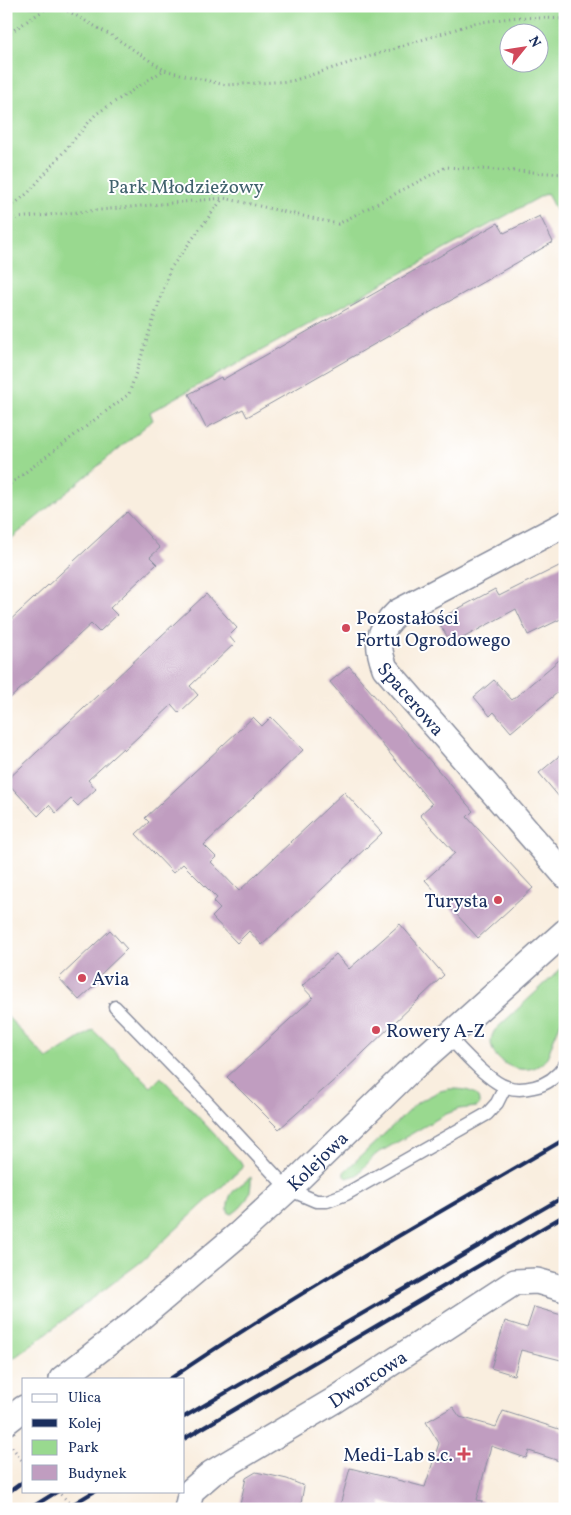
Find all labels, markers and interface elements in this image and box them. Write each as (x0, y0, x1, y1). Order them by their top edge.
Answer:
north arrow (498, 22, 548, 72)
text: N (523, 33, 545, 51)
park label: Park Młodzieżowy (108, 175, 264, 201)
place label: Pozostałości Fortu Ogrodowego (356, 606, 511, 654)
marker: Pozostałości Fortu Ogrodowego (340, 622, 352, 634)
street label: Spacerowa (371, 657, 450, 742)
place label: Turysta (425, 889, 488, 915)
marker: Turysta (492, 894, 504, 906)
place label: Avia (92, 967, 129, 993)
marker: Avia (76, 972, 88, 984)
place label: Rowery A-Z (386, 1019, 485, 1045)
marker: Rowery A-Z (370, 1024, 382, 1036)
street label: Kolejowa (282, 1126, 355, 1198)
street label: Dworcowa (324, 1345, 413, 1415)
legend (22, 1378, 185, 1492)
text: Ulica (68, 1388, 101, 1409)
text: Kolej (68, 1414, 101, 1435)
text: Park (68, 1438, 99, 1459)
place label: Medi-Lab s.c. (343, 1443, 453, 1469)
marker: Medi-Lab s.c. (457, 1447, 471, 1461)
text: Budynek (68, 1464, 127, 1485)

